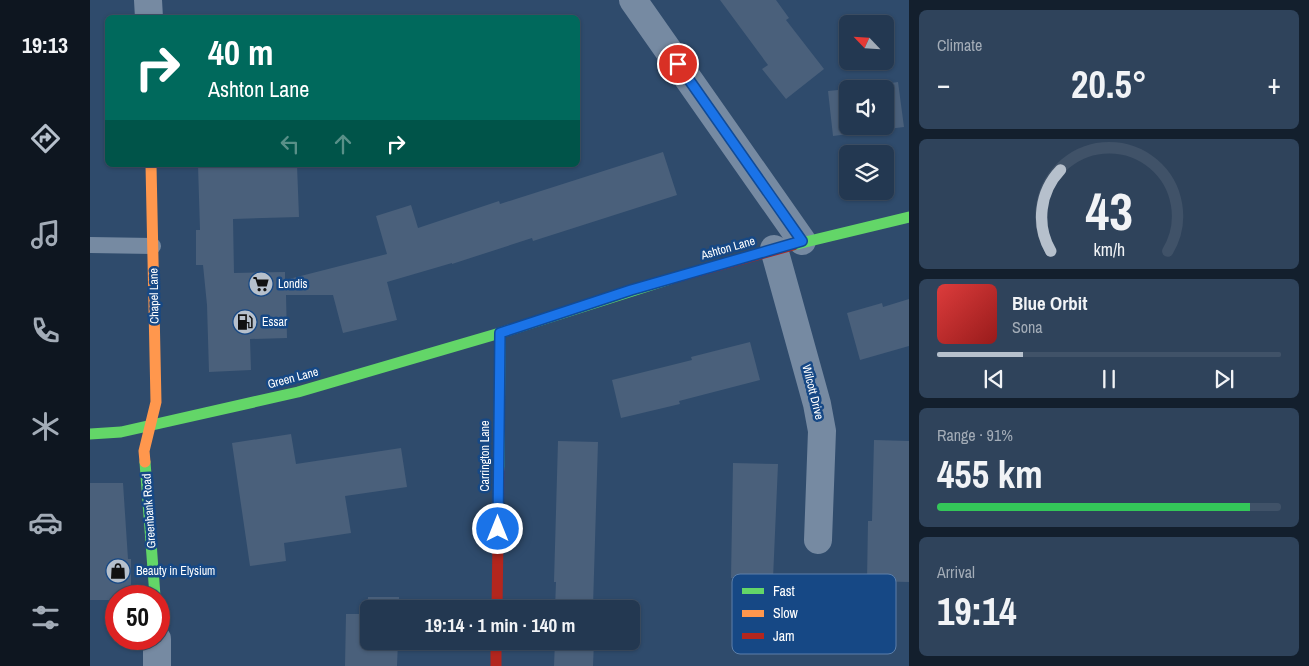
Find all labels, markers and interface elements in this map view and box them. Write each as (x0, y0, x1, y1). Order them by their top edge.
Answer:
north arrow (839, 15, 894, 70)
map controls (839, 15, 894, 200)
text: 40 m (208, 29, 273, 76)
text: 19:13 (22, 30, 68, 60)
text: Climate (937, 34, 982, 56)
icon: right (125, 35, 190, 100)
pin (657, 43, 699, 85)
icon: arrive (664, 50, 692, 78)
text: 20.5° (1071, 59, 1147, 110)
text: − (937, 65, 950, 103)
text: + (1268, 65, 1281, 103)
text: Ashton Lane (208, 74, 309, 104)
button: sound (839, 80, 894, 135)
icon: directions (28, 121, 63, 156)
icon: left (276, 130, 304, 158)
icon: ahead (329, 130, 357, 158)
icon: right (382, 130, 410, 158)
button: layers (839, 145, 894, 200)
text: 43 (1085, 176, 1133, 246)
icon: music (28, 217, 63, 252)
street label: Ashton Lane (698, 233, 757, 264)
text: km/h (1093, 238, 1125, 262)
street label: Chapel Lane (146, 268, 162, 324)
supermarket icon: Londis (248, 271, 274, 297)
place label: Londis (278, 276, 308, 292)
text: Blue Orbit (1012, 290, 1087, 316)
fuel station icon: Essar (232, 309, 258, 335)
icon: phone (28, 313, 63, 348)
place label: Essar (262, 314, 288, 330)
text: Sona (1012, 316, 1043, 338)
street label: Wilcott Drive (798, 363, 828, 421)
street label: Green Lane (266, 364, 320, 392)
icon: previous (980, 365, 1008, 393)
icon: pause (1095, 365, 1123, 393)
icon: next (1210, 365, 1238, 393)
icon: climate (28, 409, 63, 444)
street label: Carrington Lane (477, 420, 493, 492)
text: Range · 91% (937, 424, 1013, 446)
text: 455 km (937, 449, 1043, 500)
street label: Greenbank Road (138, 473, 160, 549)
position arrow (471, 502, 523, 554)
icon: car (28, 505, 63, 540)
shop icon: Beauty in Elysium (105, 558, 131, 584)
text: Arrival (937, 561, 975, 583)
place label: Beauty in Elysium (136, 563, 215, 579)
legend (732, 574, 896, 654)
text: Fast (773, 582, 795, 600)
speed limit sign: 50 (105, 585, 170, 650)
text: 19:14 (937, 586, 1017, 637)
icon: filters (28, 600, 63, 635)
text: Slow (773, 604, 799, 622)
text: 19:14 · 1 min · 140 m (425, 612, 575, 638)
text: Jam (773, 627, 795, 645)

